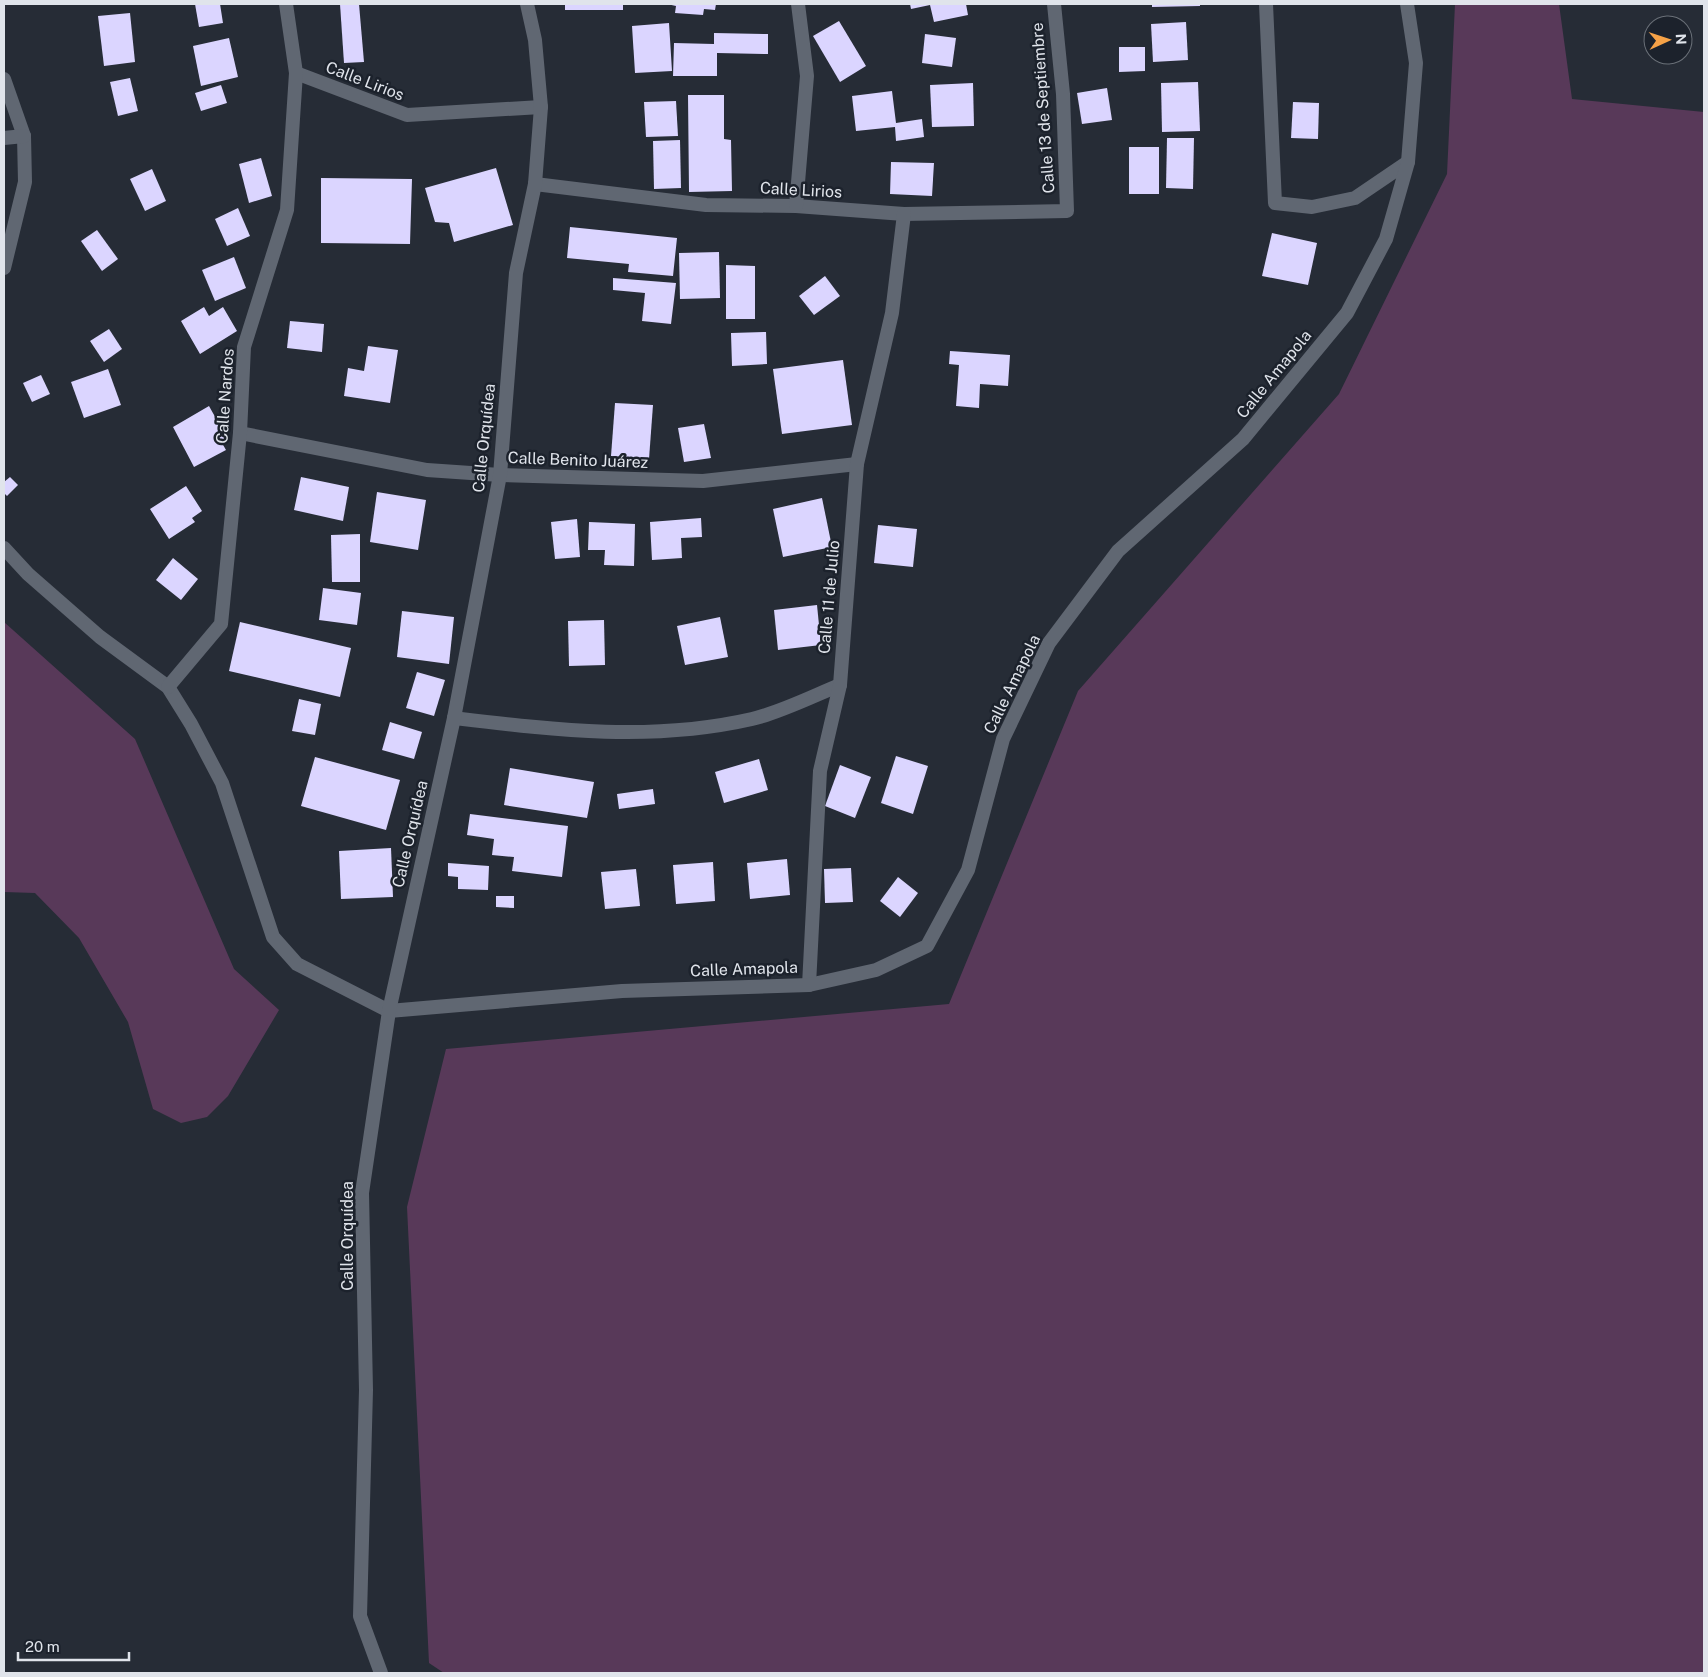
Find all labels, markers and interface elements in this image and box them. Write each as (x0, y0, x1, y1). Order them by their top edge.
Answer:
north arrow (1643, 15, 1693, 65)
street label: Calle 13 de Septiembre (1028, 22, 1058, 194)
text: N (1673, 33, 1689, 45)
street label: Calle Lirios (323, 57, 407, 105)
street label: Calle Lirios (759, 178, 843, 202)
street label: Calle Amapola (1233, 326, 1315, 422)
street label: Calle Nardos (212, 348, 238, 444)
street label: Calle Orquídea (469, 383, 499, 493)
street label: Calle Benito Juárez (507, 448, 649, 472)
street label: Calle 11 de Julio (815, 539, 843, 655)
street label: Calle Amapola (980, 631, 1044, 737)
street label: Calle Orquídea (388, 778, 432, 890)
street label: Calle Amapola (690, 958, 798, 980)
street label: Calle Orquídea (338, 1181, 357, 1291)
scale bar (18, 1630, 129, 1662)
text: 20 m (25, 1638, 60, 1655)

